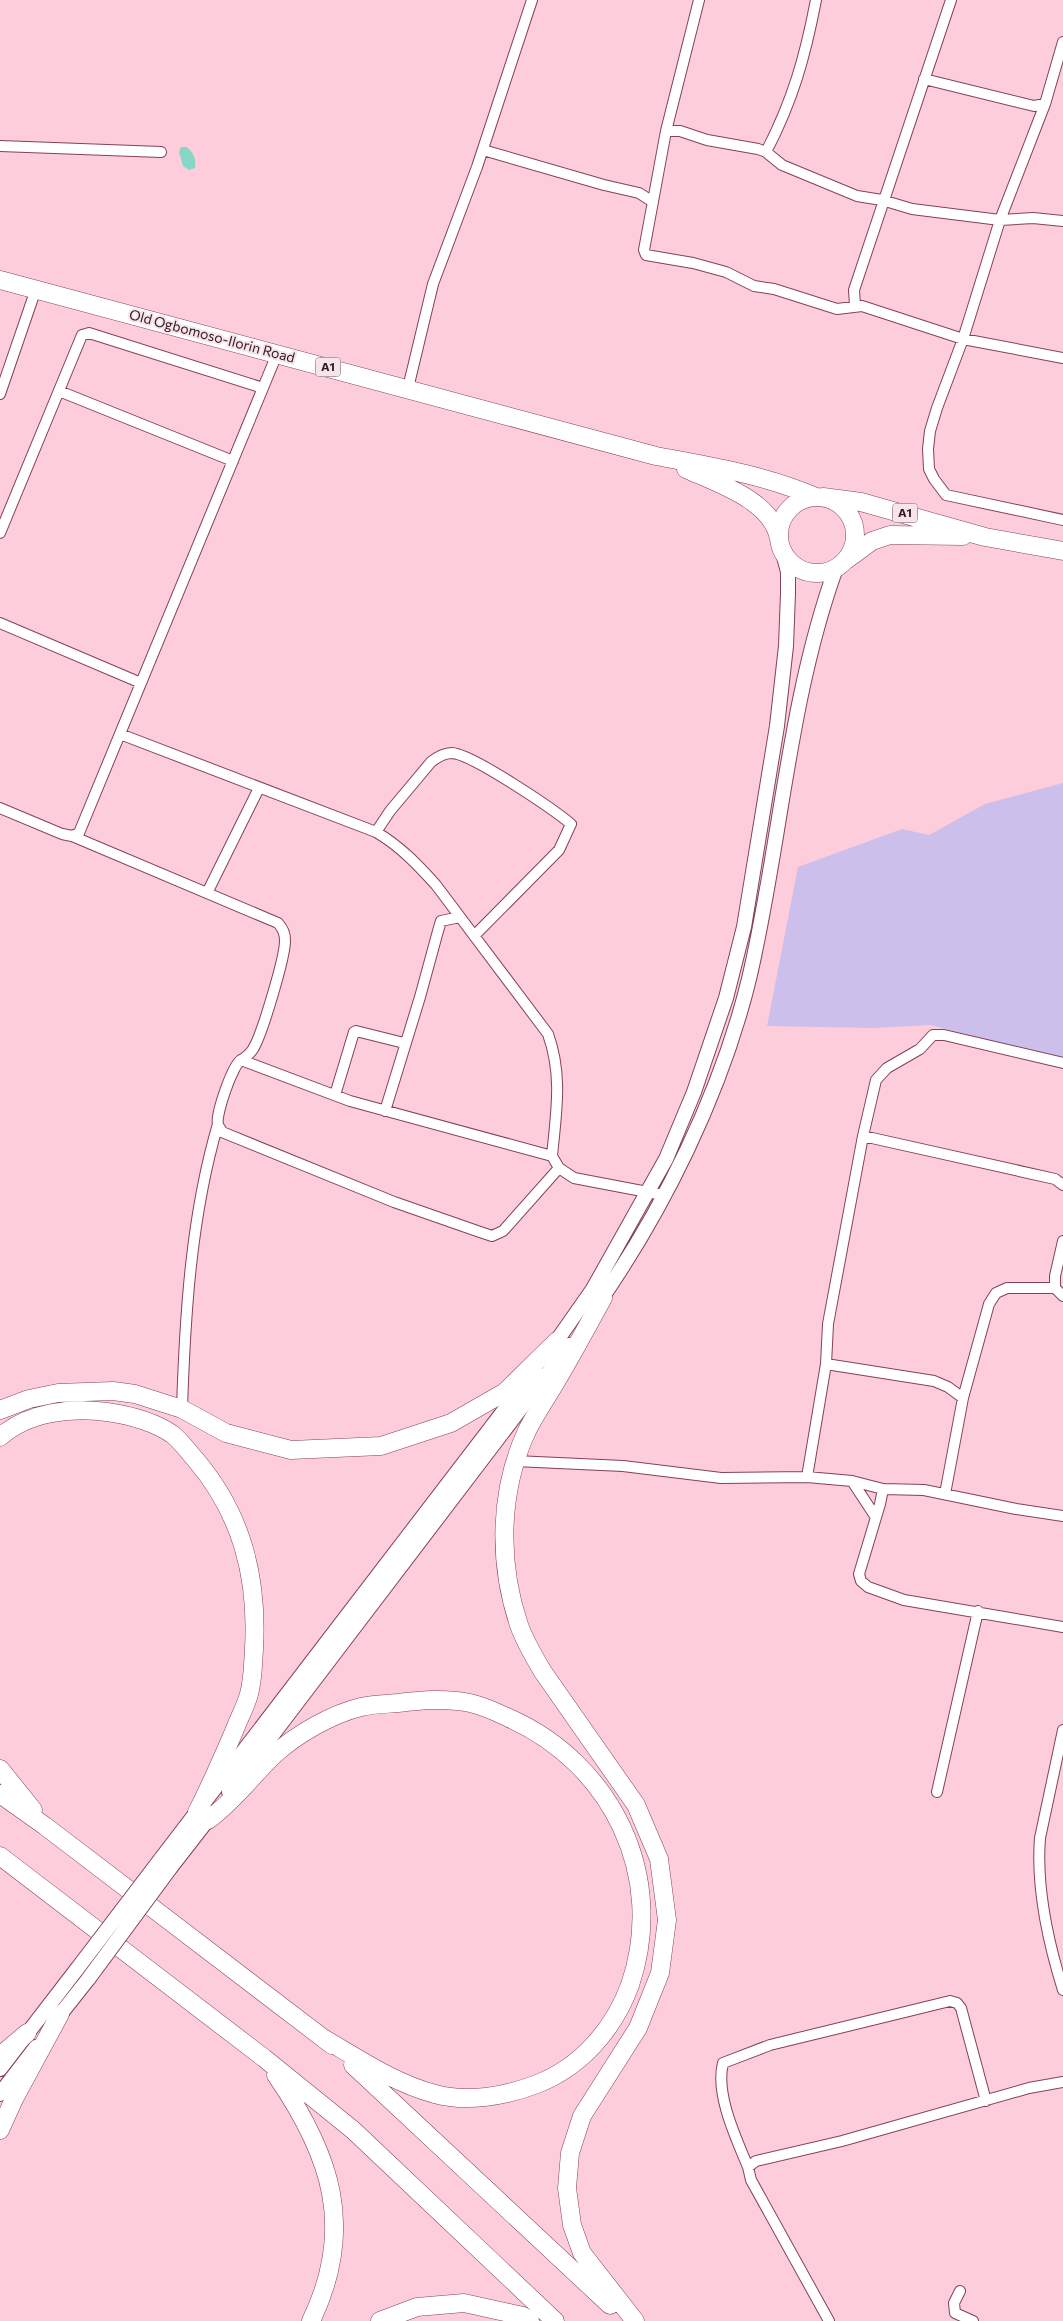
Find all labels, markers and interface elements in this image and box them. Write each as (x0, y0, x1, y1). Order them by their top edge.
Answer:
street label: Old Ogbomoso-Ilorin Road (127, 305, 297, 366)
road number: A1 (316, 358, 340, 377)
road number: A1 (892, 503, 918, 522)

